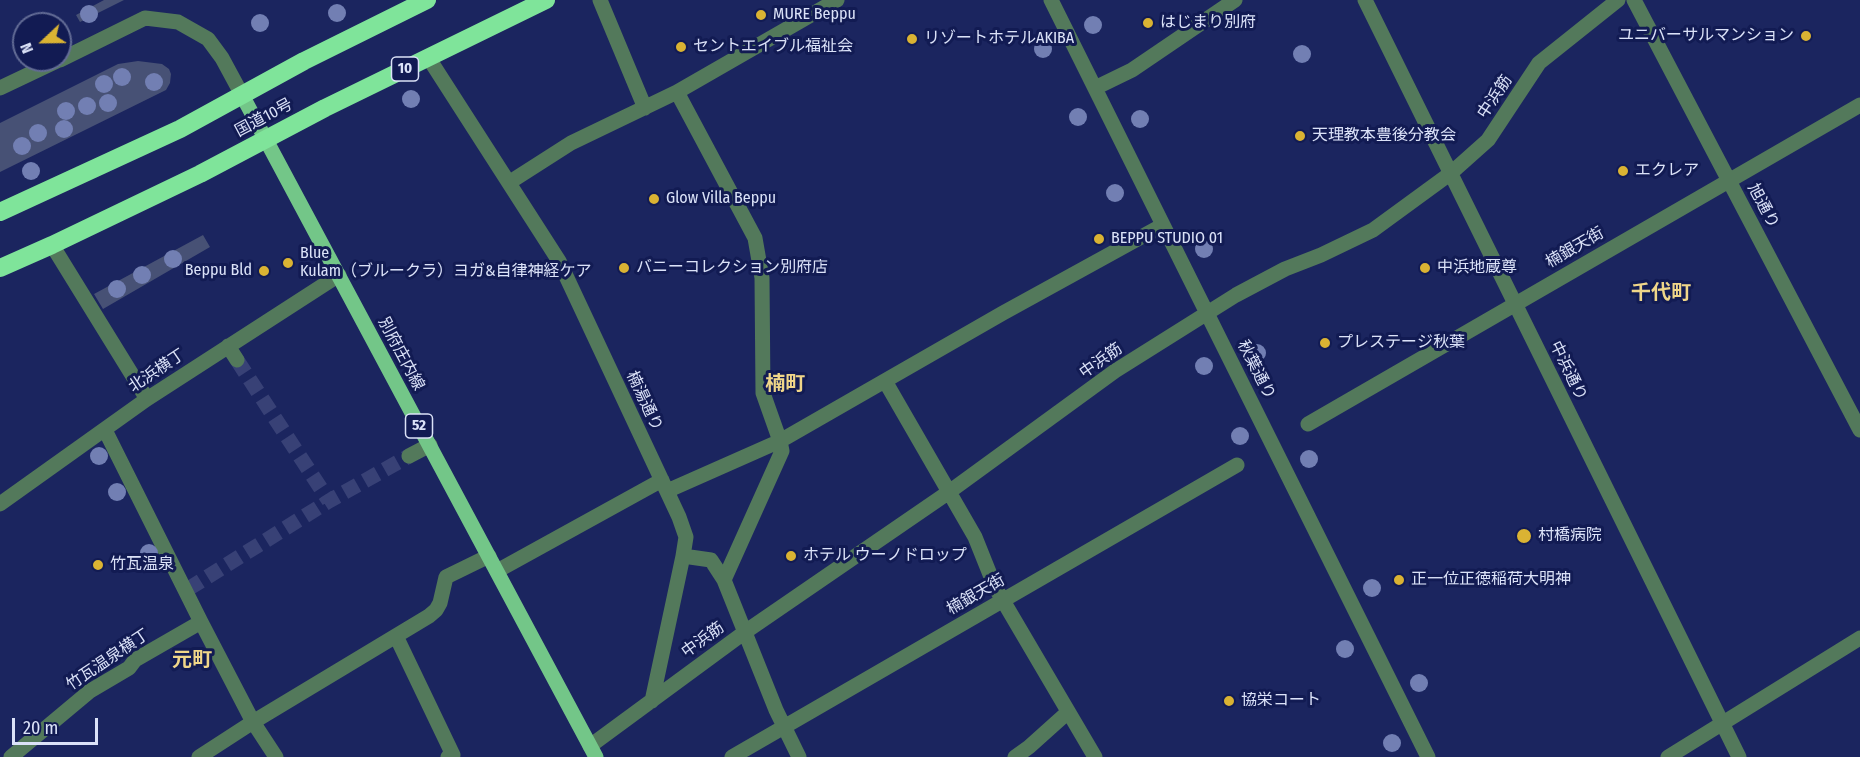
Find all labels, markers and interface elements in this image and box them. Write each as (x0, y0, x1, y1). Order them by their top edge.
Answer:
place label: MURE Beppu (773, 5, 856, 25)
marker: MURE Beppu (754, 8, 768, 22)
north arrow (12, 12, 72, 72)
place label: はじまり別府 (1160, 13, 1256, 33)
marker: はじまり別府 (1141, 16, 1155, 30)
place label: ユニバーサルマンション (1618, 26, 1794, 46)
place label: リゾートホテルAKIBA (924, 29, 1074, 49)
marker: ユニバーサルマンション (1799, 29, 1813, 43)
marker: リゾートホテルAKIBA (905, 32, 919, 46)
place label: セントエイブル福祉会 (693, 37, 853, 57)
text: N (16, 40, 37, 56)
marker: セントエイブル福祉会 (674, 40, 688, 54)
road number: 10 (392, 57, 418, 81)
street label: 中浜筋 (1474, 72, 1516, 122)
street label: 国道10号 (232, 95, 296, 141)
place label: 天理教本豊後分教会 (1312, 126, 1456, 146)
marker: 天理教本豊後分教会 (1293, 129, 1307, 143)
place label: エクレア (1635, 161, 1699, 181)
marker: エクレア (1616, 164, 1630, 178)
street label: 旭通り (1743, 180, 1783, 232)
place label: Glow Villa Beppu (666, 189, 776, 209)
marker: Glow Villa Beppu (647, 192, 661, 206)
street label: 楠銀天街 (1542, 224, 1608, 272)
place label: BEPPU STUDIO 01 (1111, 229, 1223, 249)
marker: BEPPU STUDIO 01 (1092, 232, 1106, 246)
place label: Blue Kulam（ブルークラ）ヨガ&自律神経ケア (300, 244, 592, 282)
marker: Blue Kulam（ブルークラ）ヨガ&自律神経ケア (281, 256, 295, 270)
place label: バニーコレクション別府店 (636, 258, 828, 278)
place label: 中浜地蔵尊 (1437, 258, 1517, 278)
place label: Beppu Bld (185, 261, 252, 281)
marker: バニーコレクション別府店 (617, 261, 631, 275)
marker: 中浜地蔵尊 (1418, 261, 1432, 275)
marker: Beppu Bld (257, 264, 271, 278)
district label: 千代町 (1631, 281, 1691, 305)
street label: 別府庄内線 (374, 314, 428, 394)
place label: プレステージ秋葉 (1337, 333, 1465, 353)
marker: プレステージ秋葉 (1318, 336, 1332, 350)
street label: 秋葉通り (1233, 337, 1279, 403)
street label: 中浜通り (1545, 338, 1591, 404)
street label: 中浜筋 (1076, 339, 1126, 383)
street label: 北浜横丁 (125, 345, 189, 397)
street label: 楠湯通り (622, 368, 666, 434)
district label: 楠町 (765, 372, 805, 396)
road number: 52 (406, 414, 432, 438)
place label: 村橋病院 (1538, 526, 1602, 546)
marker: 村橋病院 (1515, 527, 1533, 545)
place label: ホテル ウーノドロップ (803, 546, 967, 566)
marker: ホテル ウーノドロップ (784, 549, 798, 563)
place label: 竹瓦温泉 (110, 555, 174, 575)
marker: 竹瓦温泉 (91, 558, 105, 572)
place label: 正一位正徳稲荷大明神 (1411, 570, 1571, 590)
street label: 楠銀天街 (943, 571, 1009, 619)
marker: 正一位正徳稲荷大明神 (1392, 573, 1406, 587)
street label: 中浜筋 (678, 618, 728, 662)
street label: 竹瓦温泉横丁 (63, 625, 153, 695)
district label: 元町 (172, 648, 212, 672)
place label: 協栄コート (1241, 691, 1321, 711)
marker: 協栄コート (1222, 694, 1236, 708)
scale bar (15, 706, 100, 744)
text: 20 m (23, 717, 58, 739)

